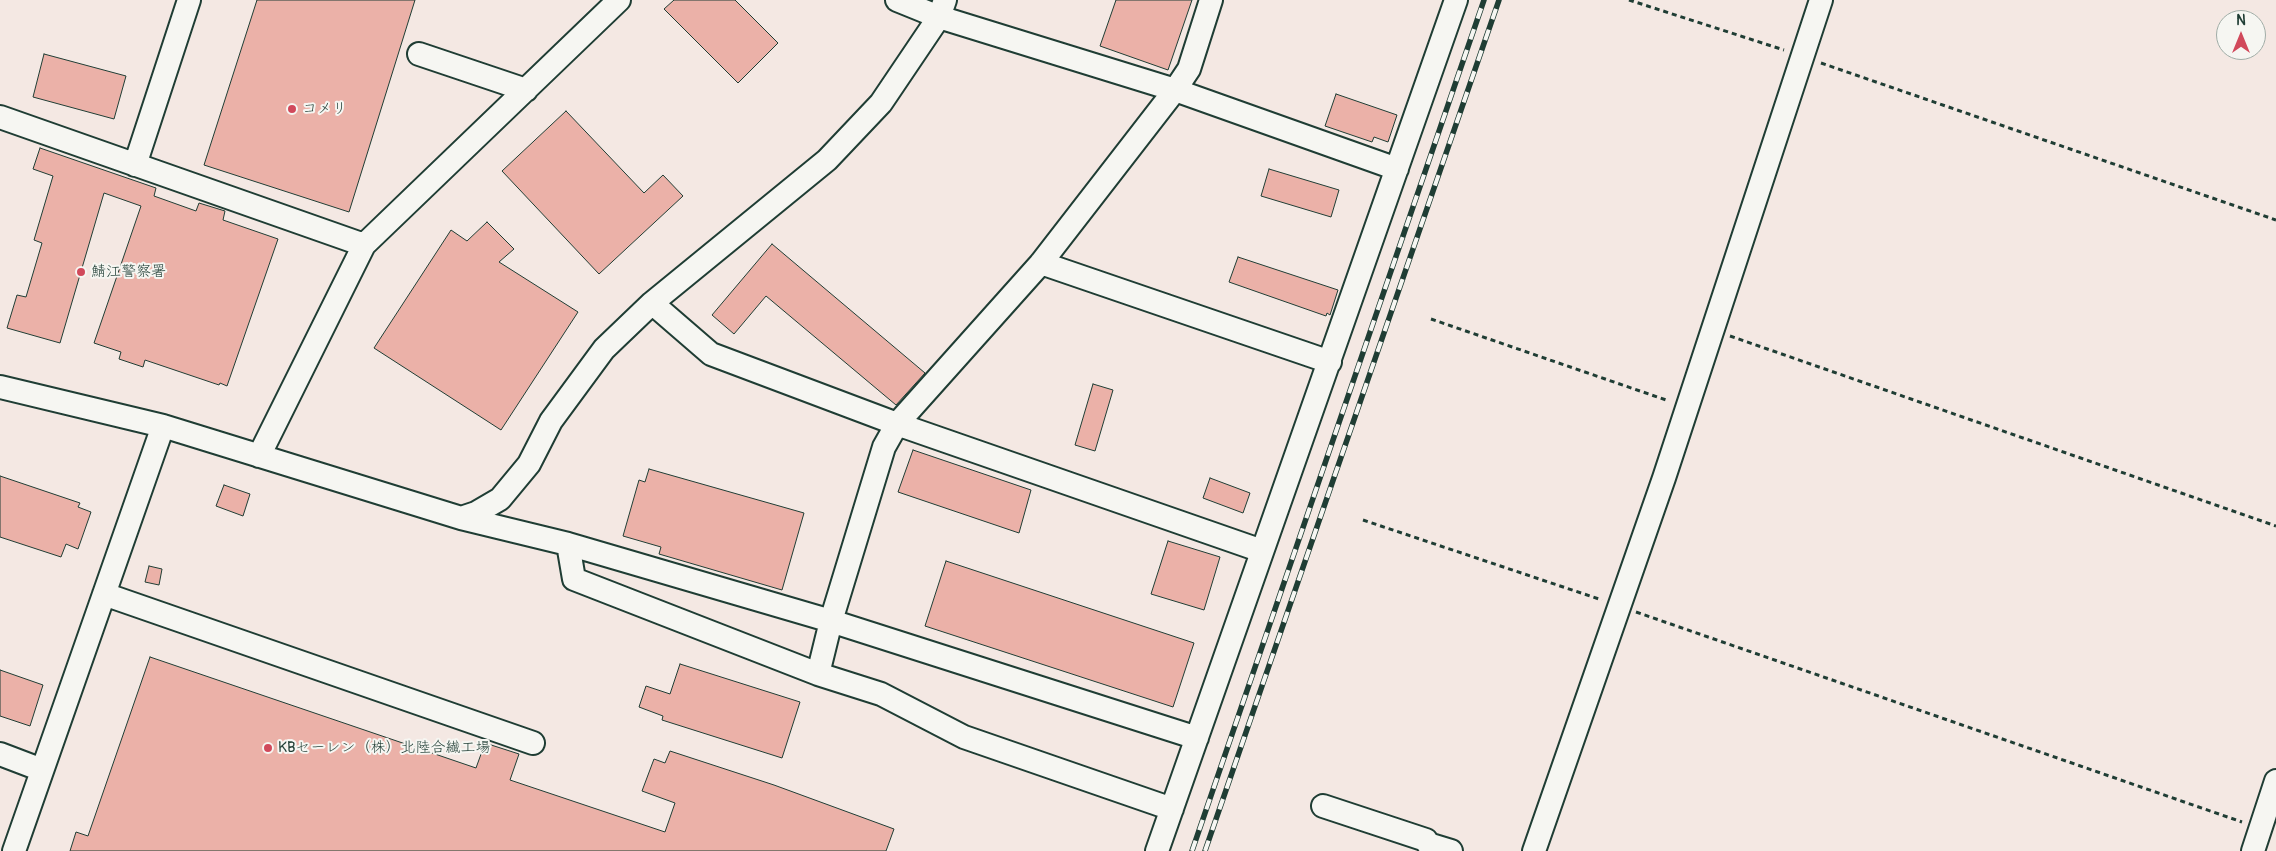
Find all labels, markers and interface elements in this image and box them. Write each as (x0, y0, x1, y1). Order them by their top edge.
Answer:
north arrow (2216, 10, 2266, 60)
text: N (2236, 12, 2246, 29)
place label: コメリ (302, 100, 347, 118)
marker: コメリ (286, 103, 298, 115)
place label: 鯖江警察署 (91, 263, 166, 281)
marker: 鯖江警察署 (75, 266, 87, 278)
place label: KBセーレン（株）北陸合繊工場 (278, 739, 491, 757)
marker: KBセーレン（株）北陸合繊工場 (262, 742, 274, 754)

